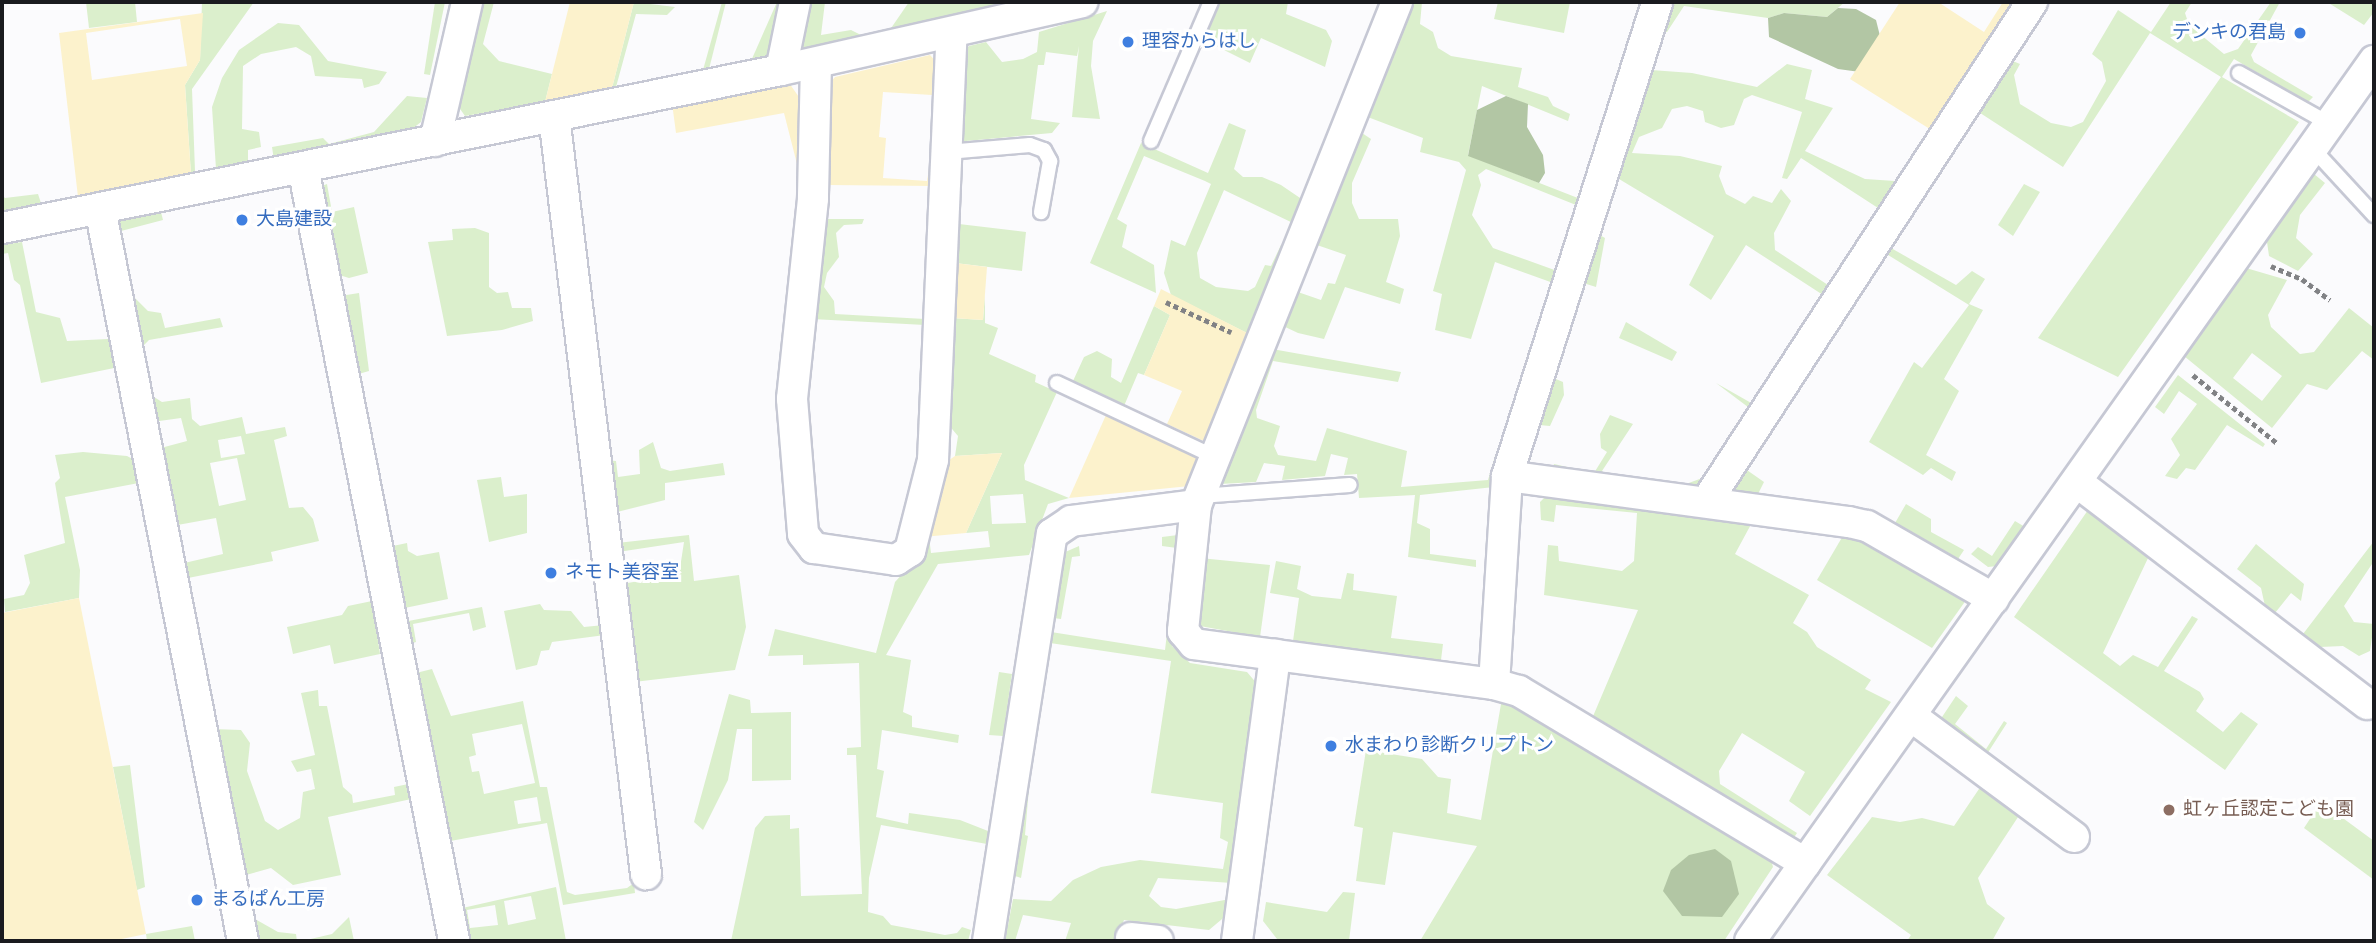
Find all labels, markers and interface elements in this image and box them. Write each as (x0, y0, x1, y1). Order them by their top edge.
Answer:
place label: デンキの君島 (2172, 22, 2286, 44)
marker: デンキの君島 (2292, 25, 2308, 41)
place label: 理容からはし (1142, 31, 1256, 53)
marker: 理容からはし (1120, 34, 1136, 50)
place label: 大島建設 (256, 209, 332, 231)
marker: 大島建設 (234, 212, 250, 228)
place label: ネモト美容室 (565, 562, 679, 584)
marker: ネモト美容室 (543, 565, 559, 581)
place label: 水まわり診断クリプトン (1345, 735, 1554, 757)
marker: 水まわり診断クリプトン (1323, 738, 1339, 754)
place label: 虹ヶ丘認定こども園 (2183, 799, 2354, 821)
marker: 虹ヶ丘認定こども園 (2161, 802, 2177, 818)
place label: まるぱん工房 (211, 889, 325, 911)
marker: まるぱん工房 (189, 892, 205, 908)

